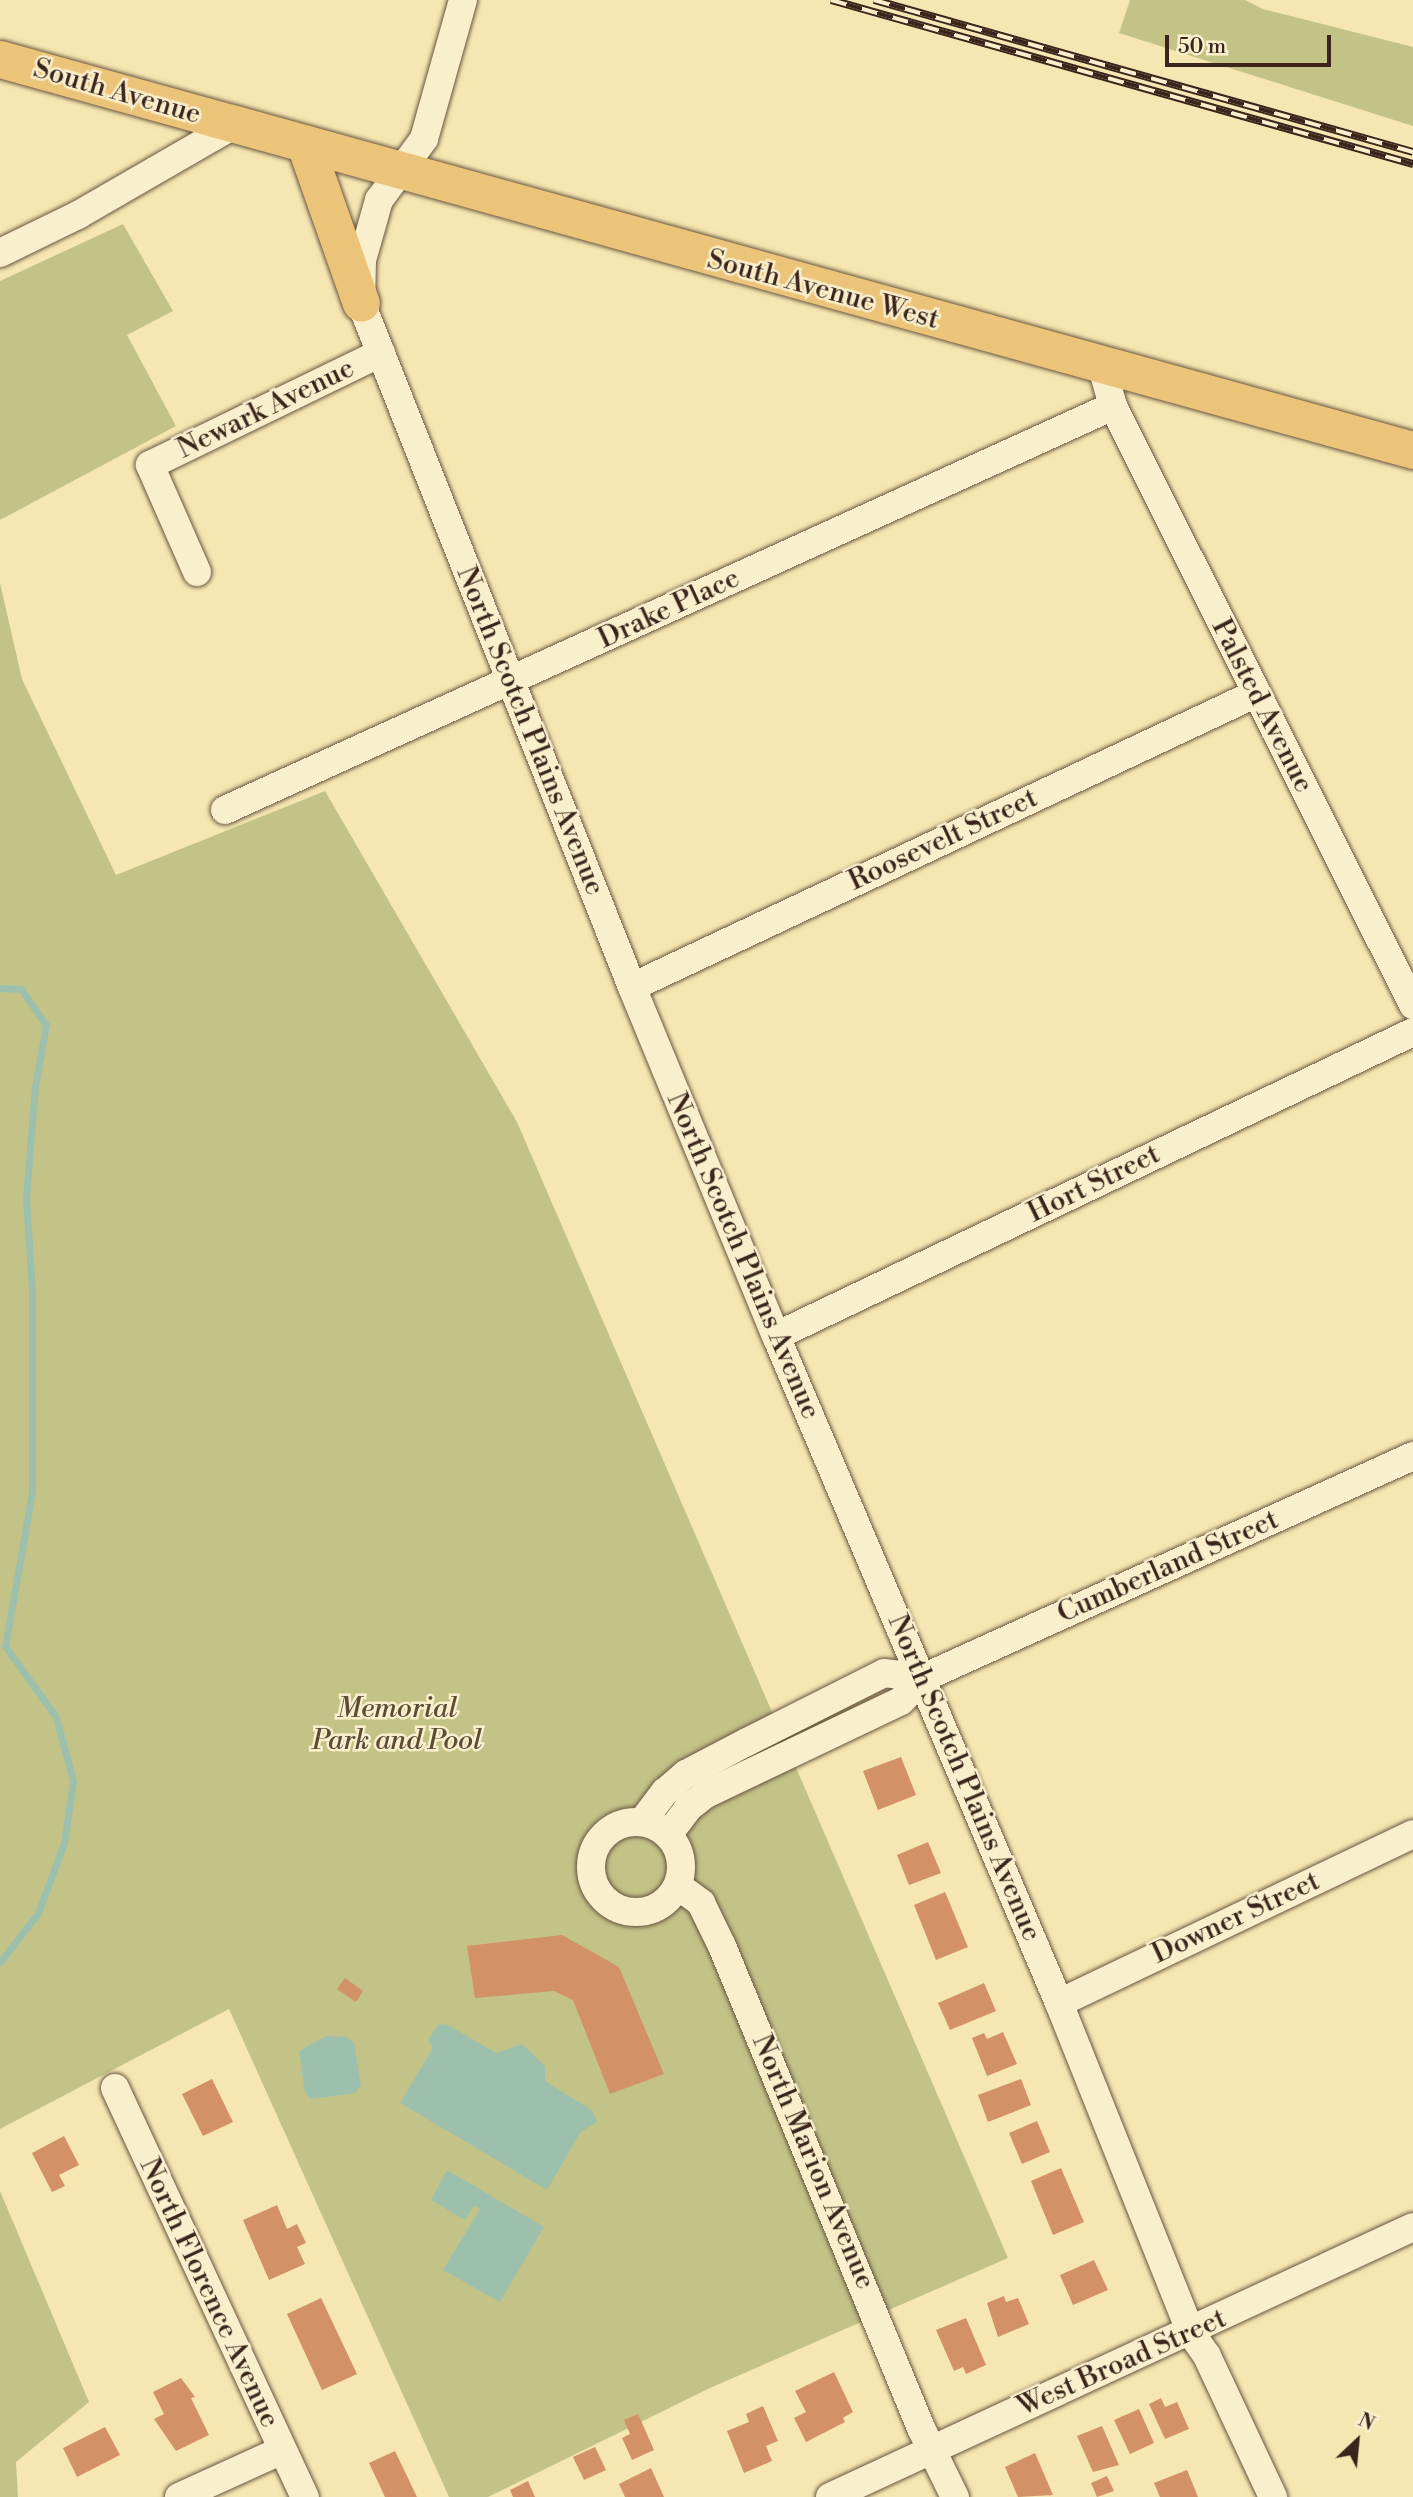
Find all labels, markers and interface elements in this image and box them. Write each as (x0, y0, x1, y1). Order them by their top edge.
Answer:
scale bar (1168, 21, 1334, 65)
text: 50 m (1178, 34, 1226, 60)
street label: South Avenue (29, 52, 205, 132)
street label: South Avenue West (703, 243, 943, 337)
street label: Newark Avenue (172, 352, 360, 466)
street label: North Scotch Plains Avenue (449, 562, 611, 900)
street label: Drake Place (593, 562, 745, 656)
street label: Palsted Avenue (1204, 614, 1320, 798)
street label: Roosevelt Street (843, 782, 1043, 898)
street label: North Scotch Plains Avenue (659, 1088, 827, 1424)
street label: Hort Street (1022, 1138, 1166, 1230)
street label: Cumberland Street (1052, 1503, 1284, 1631)
street label: North Scotch Plains Avenue (880, 1610, 1048, 1946)
park label: Memorial Park and Pool (312, 1692, 482, 1758)
street label: Downer Street (1147, 1865, 1325, 1971)
street label: North Marion Avenue (744, 2030, 882, 2294)
street label: North Florence Avenue (132, 2153, 286, 2433)
street label: West Broad Street (1012, 2302, 1232, 2424)
north arrow (1322, 2406, 1392, 2476)
text: N (1354, 2408, 1378, 2436)

